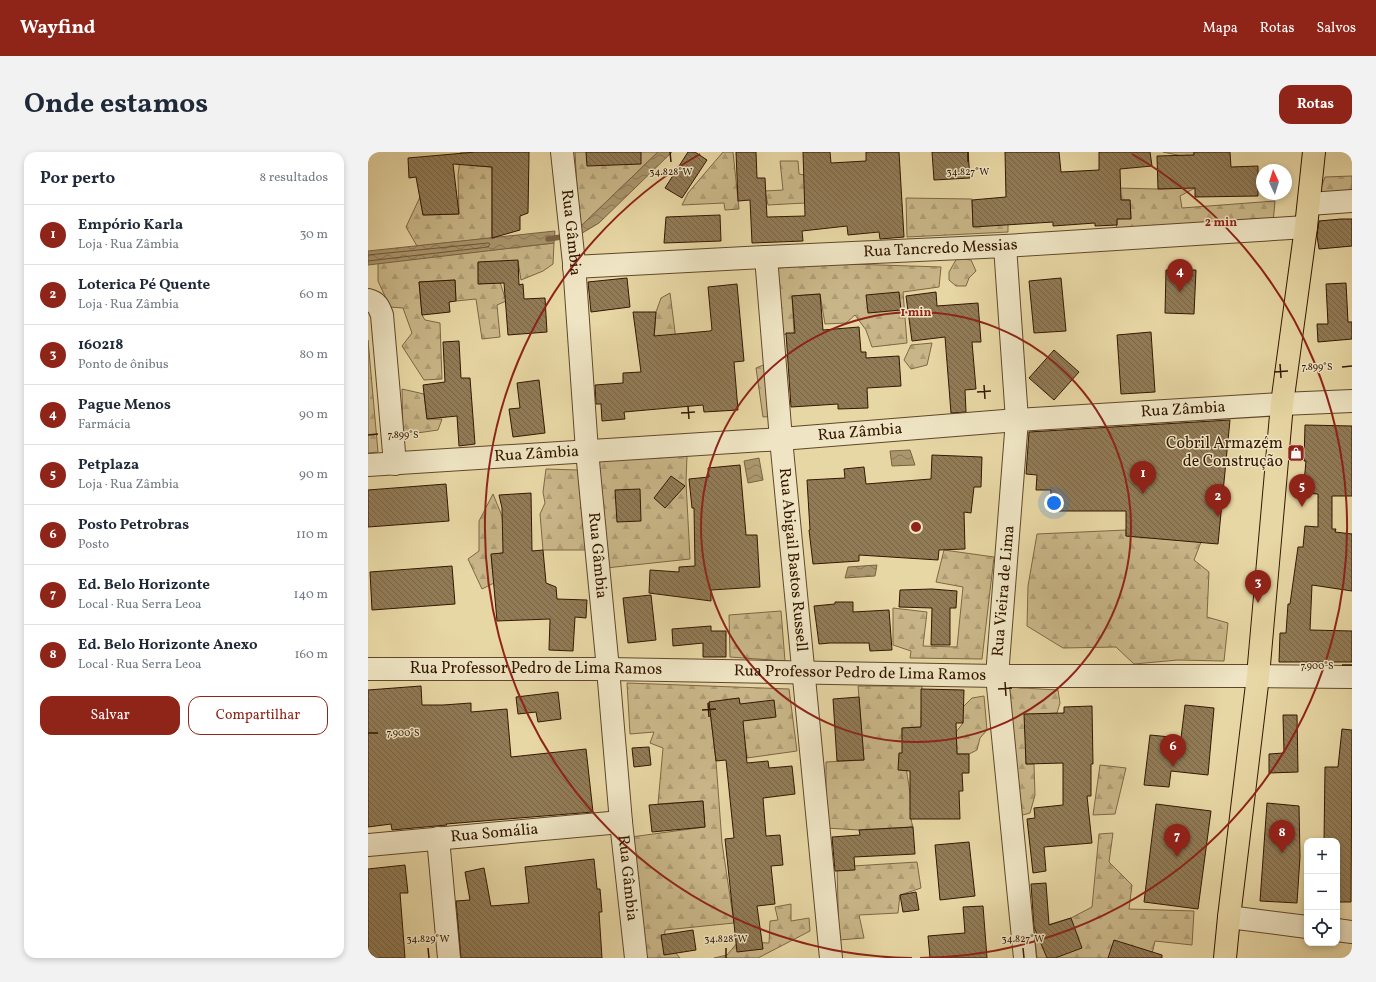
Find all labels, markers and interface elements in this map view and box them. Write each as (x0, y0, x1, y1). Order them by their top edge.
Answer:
text: Wayfind (20, 15, 95, 41)
text: Mapa (1203, 19, 1238, 38)
text: Rotas (1260, 19, 1294, 38)
text: Salvos (1316, 19, 1356, 38)
text: Onde estamos (24, 85, 208, 124)
button: Rotas (1279, 85, 1352, 124)
north arrow (1256, 164, 1292, 200)
text: 34.828°W (649, 165, 693, 179)
text: 34.827°W (947, 165, 989, 179)
text: Por perto (40, 167, 115, 190)
text: 8 resultados (260, 169, 328, 187)
street label: Rua Gâmbia (555, 188, 586, 276)
text: Empório Karla (78, 215, 183, 236)
text: 2 min (1205, 215, 1237, 231)
text: 1 (50, 226, 56, 244)
text: 30 m (300, 226, 328, 244)
street label: Rua Tancredo Messias (863, 234, 1018, 264)
text: Loja · Rua Zâmbia (78, 236, 179, 254)
pin: 4 (1167, 259, 1193, 292)
text: Loterica Pé Quente (78, 275, 210, 296)
text: 2 (50, 286, 56, 304)
text: 60 m (300, 286, 328, 304)
text: Loja · Rua Zâmbia (78, 296, 179, 314)
text: 1 min (901, 305, 932, 321)
text: 160218 (78, 335, 124, 356)
text: 3 (50, 346, 56, 364)
text: 80 m (299, 346, 328, 364)
text: Ponto de ônibus (78, 356, 169, 374)
text: 7.899°S (1302, 360, 1332, 374)
text: Pague Menos (78, 395, 171, 416)
street label: Rua Zâmbia (1140, 396, 1226, 424)
text: 4 (49, 406, 57, 424)
text: 90 m (299, 406, 328, 424)
text: Farmácia (78, 416, 131, 434)
street label: Rua Zâmbia (817, 418, 903, 447)
text: 7.899°S (388, 428, 418, 442)
place label: Cobril Armazém de Construção (1166, 433, 1283, 473)
street label: Rua Zâmbia (494, 441, 580, 468)
shop icon: Cobril Armazém de Construção (1286, 443, 1306, 463)
text: Petplaza (78, 455, 139, 476)
pin: 1 (1130, 461, 1156, 494)
text: 5 (50, 466, 56, 484)
text: 90 m (299, 466, 328, 484)
street label: Rua Abigail Bastos Russell (773, 467, 812, 653)
pin: 5 (1289, 474, 1315, 507)
text: Loja · Rua Zâmbia (78, 476, 179, 494)
pin: 2 (1205, 484, 1231, 517)
your location (1044, 493, 1064, 513)
street label: Rua Gâmbia (582, 511, 612, 600)
text: Posto Petrobras (78, 515, 189, 536)
centre of rings (909, 520, 923, 534)
street label: Rua Vieira de Lima (987, 524, 1021, 658)
text: 6 (49, 526, 57, 544)
text: 110 m (296, 526, 328, 544)
text: Posto (78, 536, 109, 554)
pin: 3 (1245, 570, 1271, 603)
text: Ed. Belo Horizonte (78, 575, 210, 596)
text: 7 (50, 586, 56, 604)
text: 140 m (294, 586, 328, 604)
text: Local · Rua Serra Leoa (78, 596, 202, 614)
text: Ed. Belo Horizonte Anexo (78, 635, 258, 656)
text: 8 (49, 646, 57, 664)
text: 160 m (294, 646, 328, 664)
text: Local · Rua Serra Leoa (78, 656, 202, 674)
street label: Rua Professor Pedro de Lima Ramos (410, 658, 663, 681)
text: 7.900°S (1301, 659, 1333, 673)
street label: Rua Professor Pedro de Lima Ramos (734, 660, 986, 687)
button: Salvar (40, 696, 180, 735)
button: Compartilhar (188, 696, 328, 735)
text: 7.900°S (387, 726, 419, 740)
pin: 6 (1160, 734, 1186, 767)
street label: Rua Somália (450, 819, 539, 848)
pin: 8 (1269, 820, 1295, 853)
pin: 7 (1164, 824, 1190, 857)
street label: Rua Gâmbia (611, 834, 643, 922)
map controls (1304, 838, 1340, 946)
button: + (1304, 838, 1340, 874)
button: − (1304, 874, 1340, 910)
button: locate (1304, 910, 1340, 946)
text: 34.829°W (406, 932, 450, 946)
text: 34.828°W (704, 932, 748, 946)
text: 34.827°W (1002, 932, 1044, 946)

